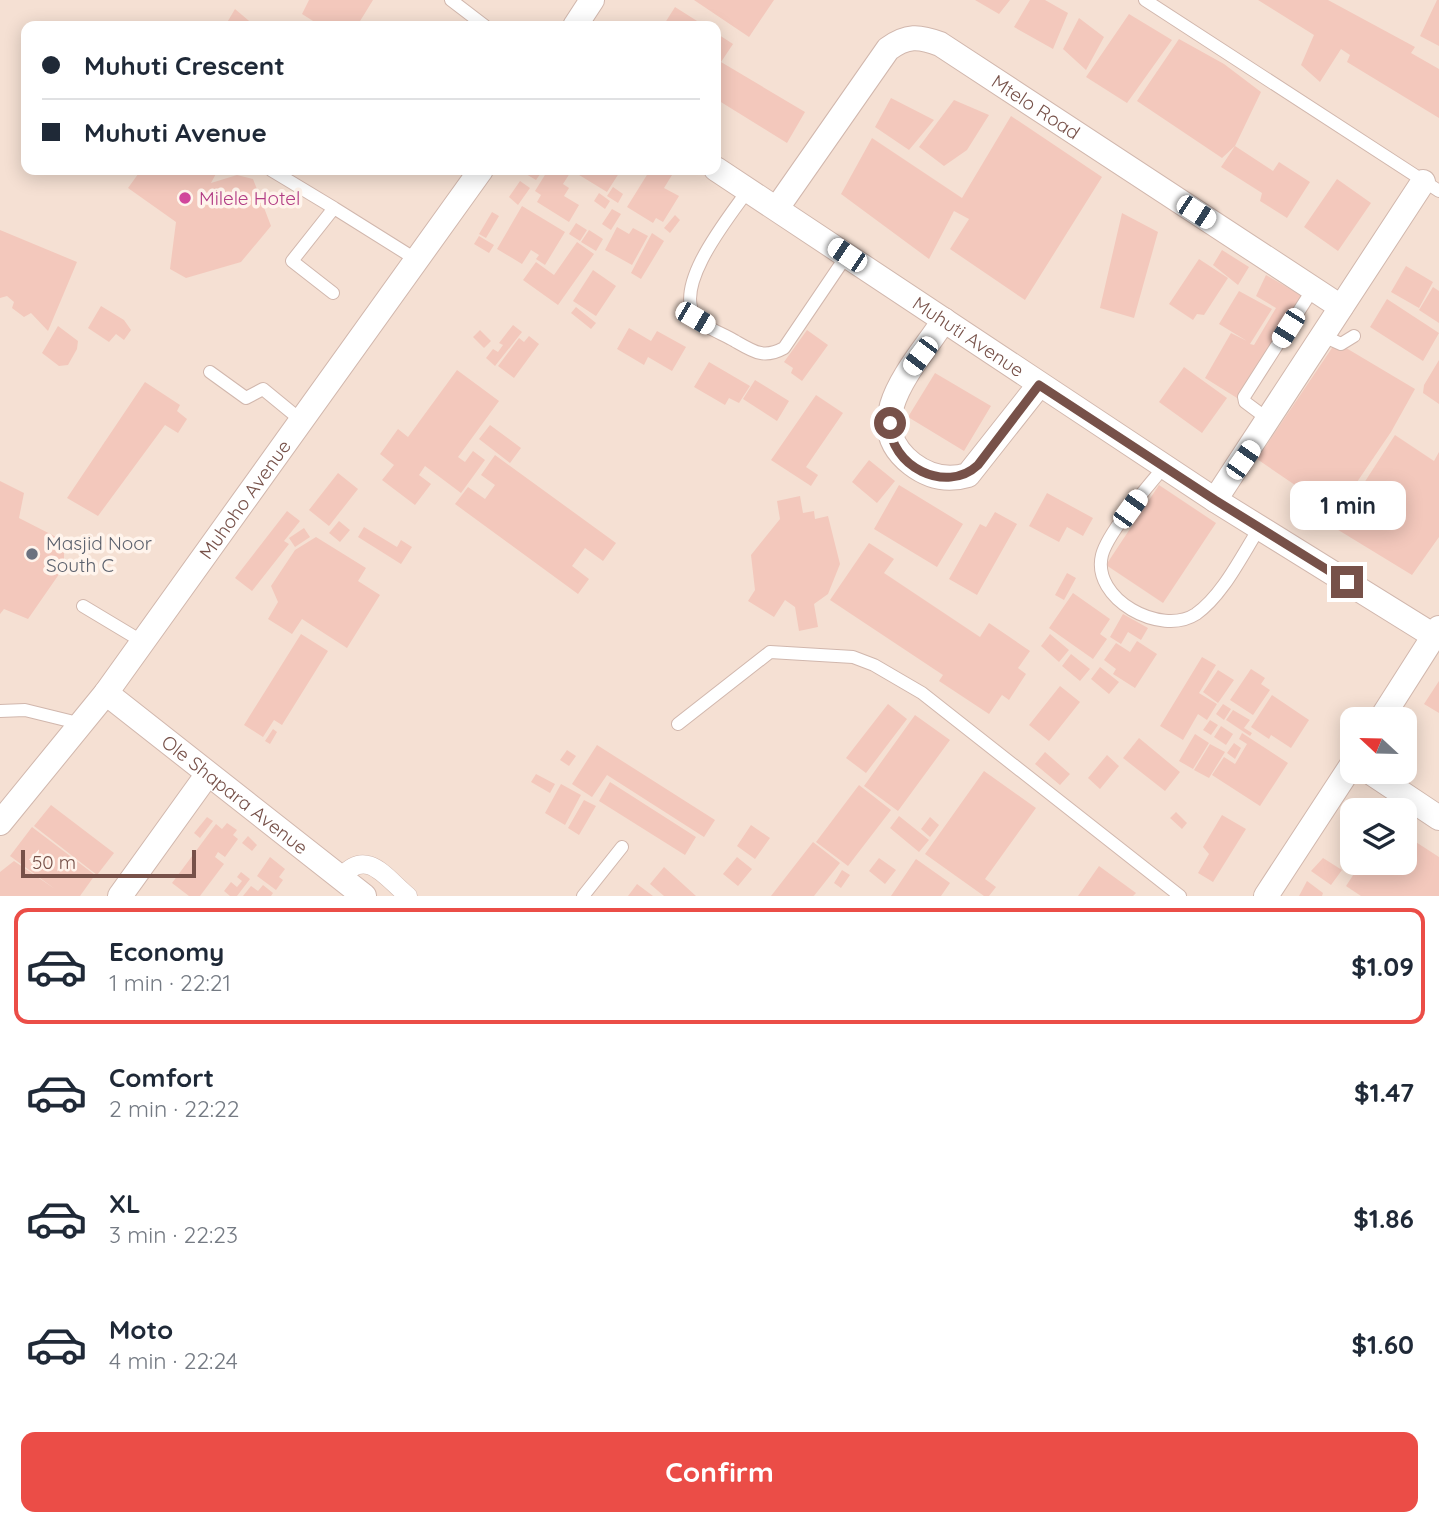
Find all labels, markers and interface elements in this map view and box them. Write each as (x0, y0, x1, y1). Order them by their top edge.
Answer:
text: Muhuti Crescent (84, 49, 285, 82)
street label: Mtelo Road (987, 69, 1085, 145)
text: Muhuti Avenue (84, 116, 267, 149)
place label: Milele Hotel (199, 186, 300, 210)
marker: Milele Hotel (177, 190, 193, 206)
car (1173, 192, 1220, 232)
car (824, 235, 871, 275)
street label: Muhuti Avenue (908, 291, 1029, 382)
car (672, 298, 719, 338)
car (1268, 305, 1309, 351)
car (899, 333, 942, 379)
route start (874, 407, 906, 439)
street label: Muhoho Avenue (194, 435, 296, 564)
car (1223, 437, 1264, 483)
callout: 1 min (1289, 480, 1405, 530)
car (1110, 486, 1151, 532)
text: 1 min (1320, 491, 1376, 520)
place label: Masjid Noor South C (46, 531, 153, 577)
marker: Masjid Noor South C (24, 546, 40, 562)
route end (1331, 566, 1363, 598)
north arrow (1340, 707, 1418, 784)
map controls (1340, 707, 1417, 875)
street label: Ole Shapara Avenue (157, 729, 313, 859)
button: layers (1340, 798, 1417, 875)
scale bar (21, 847, 196, 879)
text: 50 m (32, 850, 76, 874)
icon: car (25, 935, 88, 998)
text: Economy (109, 935, 224, 968)
text: $1.09 (1351, 950, 1414, 983)
text: 1 min · 22:21 (109, 968, 231, 997)
icon: car (25, 1061, 88, 1124)
text: Comfort (109, 1061, 214, 1094)
text: $1.47 (1354, 1076, 1414, 1109)
text: 2 min · 22:22 (109, 1094, 240, 1123)
icon: car (25, 1187, 88, 1250)
text: XL (109, 1187, 141, 1220)
text: $1.86 (1353, 1202, 1414, 1235)
text: 3 min · 22:23 (109, 1220, 238, 1249)
icon: car (25, 1313, 88, 1376)
text: Moto (109, 1313, 173, 1346)
text: $1.60 (1352, 1328, 1414, 1361)
text: 4 min · 22:24 (109, 1346, 238, 1375)
button: Confirm (21, 1432, 1418, 1512)

